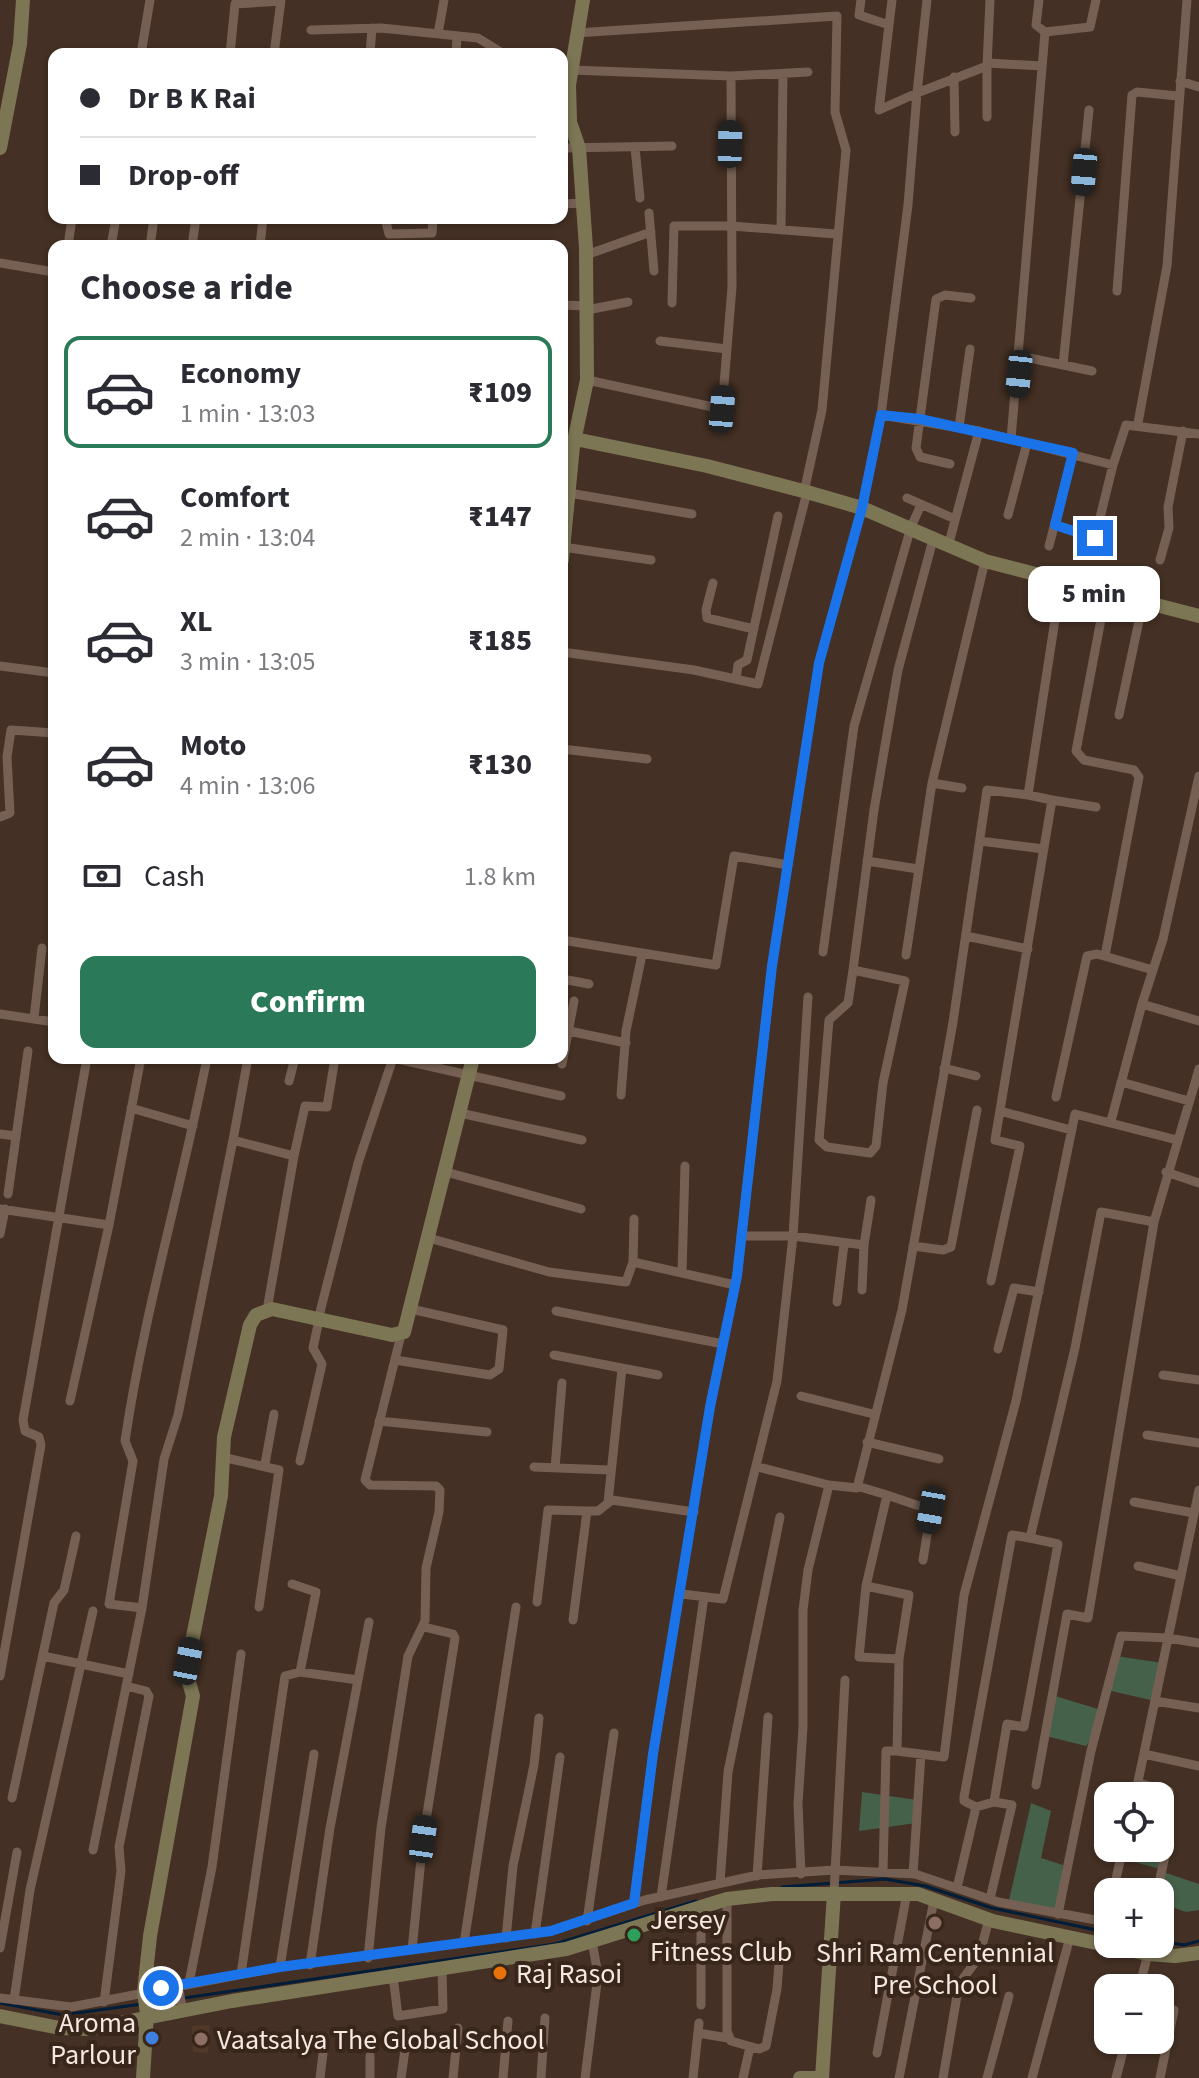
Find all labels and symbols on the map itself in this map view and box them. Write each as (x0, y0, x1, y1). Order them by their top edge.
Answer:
car (718, 120, 742, 168)
car (1070, 147, 1098, 197)
car (1005, 349, 1033, 399)
car (708, 384, 736, 434)
route end (1077, 520, 1113, 556)
callout: 5 min (1029, 566, 1161, 622)
car (915, 1484, 947, 1536)
car (172, 1635, 204, 1687)
car (408, 1814, 438, 1864)
place label: Jersey Fitness Club (650, 1900, 792, 1972)
marker: Shri Ram Centennial Pre School (926, 1914, 944, 1932)
marker: Jersey Fitness Club (625, 1926, 643, 1944)
place label: Shri Ram Centennial Pre School (816, 1933, 1054, 2005)
place label: Raj Rasoi (516, 1954, 622, 1994)
marker: Raj Rasoi (491, 1964, 509, 1982)
route start (143, 1970, 179, 2006)
place label: Aroma Parlour (50, 2003, 136, 2075)
place label: Vaatsalya The Global School (217, 2020, 545, 2060)
marker: Aroma Parlour (143, 2029, 161, 2047)
marker: Vaatsalya The Global School (192, 2030, 210, 2048)

